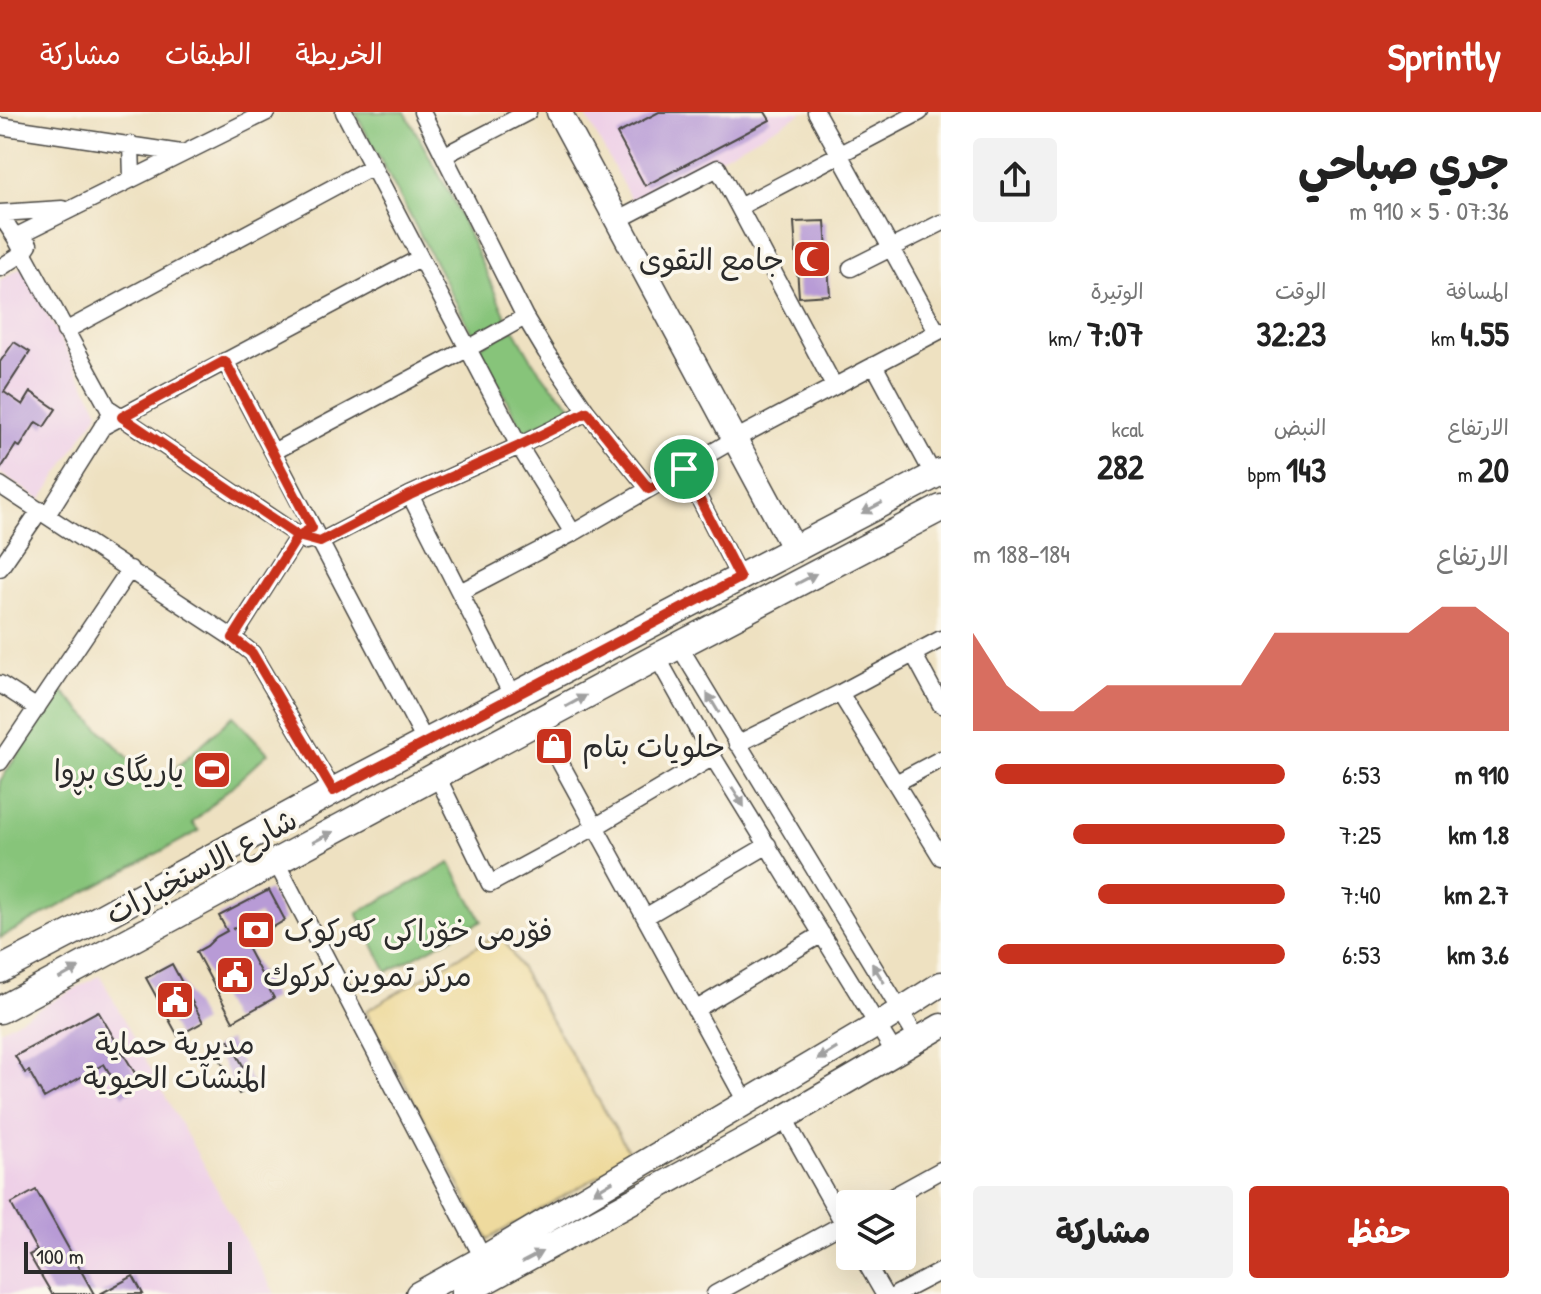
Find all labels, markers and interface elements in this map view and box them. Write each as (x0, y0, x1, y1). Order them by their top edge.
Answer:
text: Sprintly (1388, 30, 1501, 82)
text: مشاركة (40, 35, 121, 73)
text: الطبقات (165, 35, 251, 73)
text: الخريطة (295, 35, 383, 73)
text: جري صباحي (1298, 133, 1509, 193)
button: share (973, 138, 1057, 222)
text: 07:36 · 5 × 910 m (1349, 193, 1509, 228)
mosque icon: جامع التقوى (791, 238, 833, 280)
place label: جامع التقوى (639, 239, 784, 282)
text: الوتيرة (1091, 276, 1144, 306)
text: الوقت (1275, 276, 1326, 306)
text: المسافة (1446, 276, 1509, 306)
text: 7:07 (1087, 311, 1144, 357)
text: 32:23 (1256, 311, 1326, 357)
text: 4.55 (1460, 311, 1509, 357)
text: /km (1048, 323, 1087, 353)
text: km (1431, 323, 1460, 353)
text: النبض (1274, 412, 1326, 442)
text: الارتفاع (1447, 412, 1509, 442)
text: kcal (1112, 414, 1144, 444)
pin (650, 435, 718, 503)
text: 282 (1097, 444, 1144, 490)
icon: arrive (662, 447, 706, 491)
text: 143 (1286, 447, 1326, 493)
text: 20 (1478, 447, 1509, 493)
text: bpm (1248, 459, 1286, 489)
text: m (1458, 459, 1478, 489)
one-way arrow (861, 501, 883, 515)
text: 184–188 m (973, 536, 1070, 571)
text: الارتفاع (1436, 538, 1509, 573)
one-way arrow (795, 573, 817, 587)
one-way arrow (706, 692, 720, 714)
one-way arrow (565, 694, 588, 708)
shop icon: حلويات بتام (533, 725, 575, 767)
place label: حلويات بتام (582, 726, 725, 769)
sports icon: یاریگای بڕوا (191, 749, 233, 791)
place label: یاریگای بڕوا (54, 750, 184, 796)
text: 6:53 (1342, 757, 1381, 792)
text: 910 m (1455, 757, 1509, 792)
one-way arrow (731, 786, 745, 808)
street label: شارع الاستخبارات (98, 799, 305, 935)
text: 7:25 (1339, 817, 1381, 852)
text: 1.8 km (1448, 817, 1509, 852)
one-way arrow (311, 831, 334, 844)
text: 7:40 (1341, 877, 1381, 912)
text: 2.7 km (1444, 877, 1509, 912)
bank icon: فۆرمی خۆراکی کەرکوک (235, 909, 277, 951)
place label: فۆرمی خۆراکی کەرکوک (284, 910, 553, 950)
text: 6:53 (1342, 937, 1381, 972)
text: 3.6 km (1447, 937, 1509, 972)
public building icon: مركز تموين كركوك (214, 954, 256, 996)
place label: مركز تموين كركوك (263, 955, 472, 996)
one-way arrow (871, 962, 885, 984)
one-way arrow (57, 966, 80, 980)
public building icon: مديرية حماية المنشآت الحيوية (154, 979, 196, 1021)
place label: مديرية حماية المنشآت الحيوية (83, 1023, 267, 1097)
one-way arrow (816, 1047, 838, 1061)
one-way arrow (592, 1180, 614, 1194)
button: مشاركة (973, 1186, 1233, 1278)
button: حفظ (1249, 1186, 1509, 1278)
map controls (836, 1190, 916, 1270)
button: layers (836, 1190, 916, 1270)
scale bar (24, 1238, 232, 1274)
text: 100 m (36, 1241, 84, 1271)
one-way arrow (520, 1251, 543, 1264)

